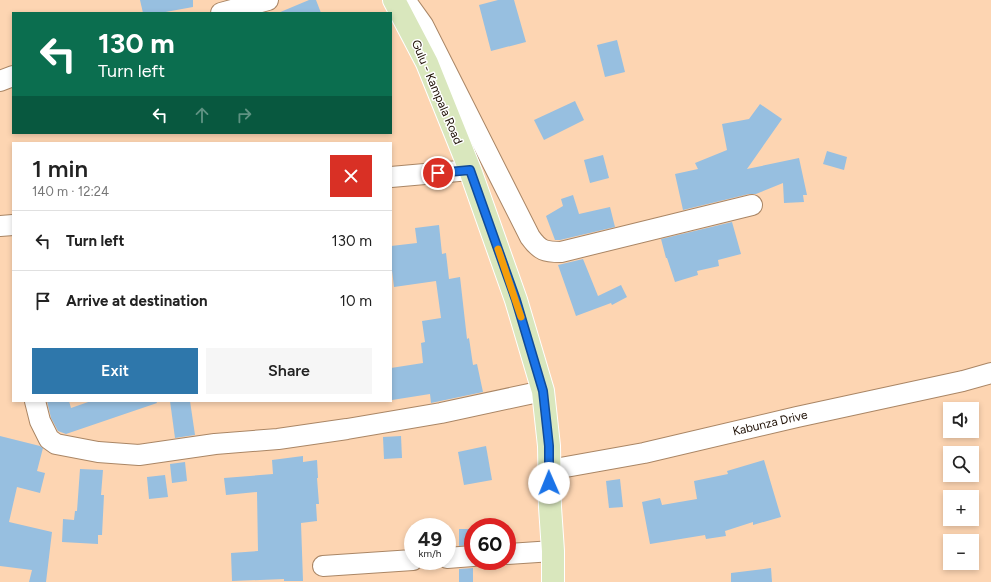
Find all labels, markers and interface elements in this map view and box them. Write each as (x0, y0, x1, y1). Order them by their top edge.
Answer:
text: 130 m (98, 26, 175, 60)
icon: left (32, 28, 84, 80)
street label: Gulu - Kampala Road (409, 38, 465, 146)
text: Turn left (98, 60, 165, 82)
icon: left (149, 104, 171, 126)
icon: ahead (191, 104, 213, 126)
icon: right (233, 104, 255, 126)
text: 1 min (32, 154, 88, 183)
button: close (330, 155, 372, 197)
pin (421, 156, 455, 190)
icon: arrive (427, 162, 449, 184)
text: 140 m · 12:24 (32, 184, 109, 199)
icon: left (32, 230, 54, 252)
text: Turn left (66, 232, 124, 250)
text: 130 m (332, 232, 372, 250)
icon: arrive (32, 290, 54, 312)
text: Arrive at destination (66, 292, 207, 310)
text: 10 m (340, 292, 372, 310)
button: Exit (32, 348, 198, 394)
button: Share (206, 348, 372, 394)
map controls (943, 402, 979, 570)
button: sound (943, 402, 979, 438)
street label: Kabunza Drive (731, 407, 809, 438)
button: search (943, 446, 979, 482)
position arrow (528, 462, 570, 504)
button: + (943, 490, 979, 526)
speed limit sign: 60 (464, 518, 516, 570)
text: 49 (418, 527, 442, 551)
button: − (943, 534, 979, 570)
text: km/h (419, 547, 441, 560)

